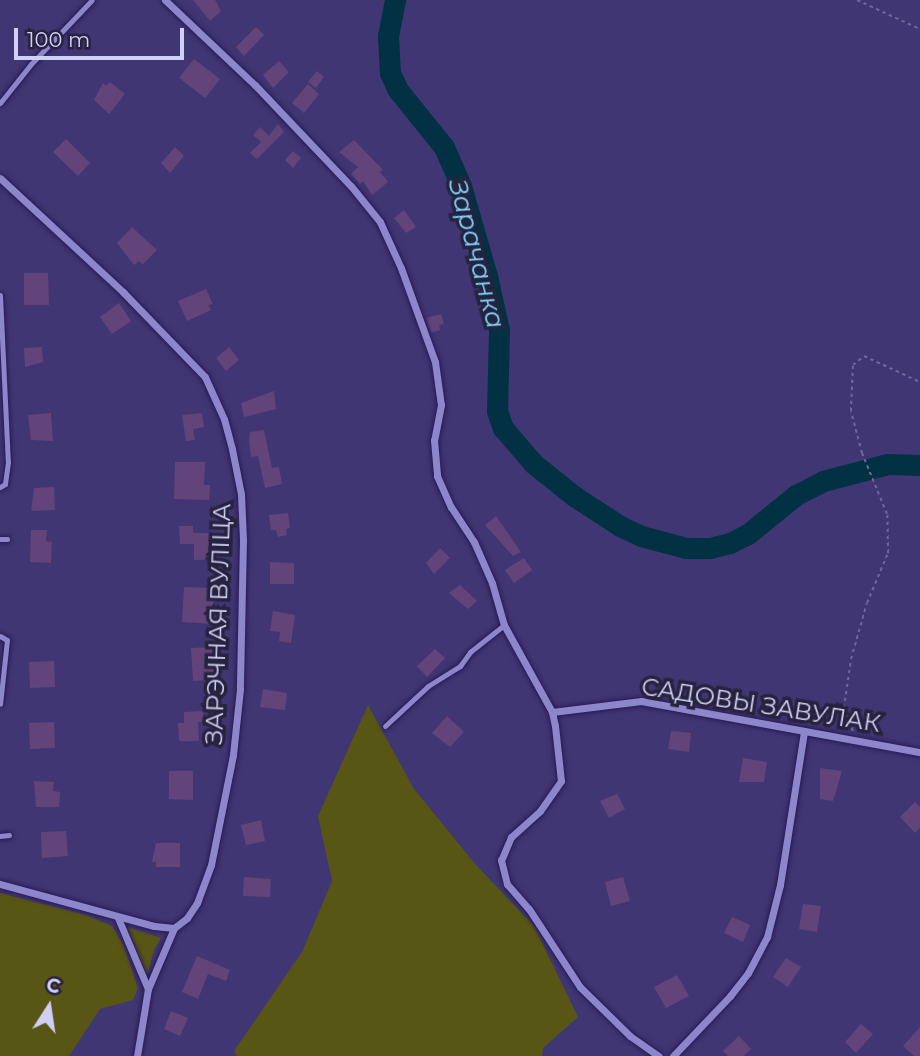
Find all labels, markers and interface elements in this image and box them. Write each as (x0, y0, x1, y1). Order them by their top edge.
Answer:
scale bar (18, 14, 187, 58)
text: 100 m (27, 27, 90, 52)
water label: Зарачанка (441, 176, 511, 332)
street label: ЗАРЭЧНАЯ ВУЛІЦА (199, 503, 237, 745)
street label: САДОВЫ ЗАВУЛАК (639, 672, 883, 738)
north arrow (14, 972, 84, 1042)
text: С (44, 973, 63, 999)

